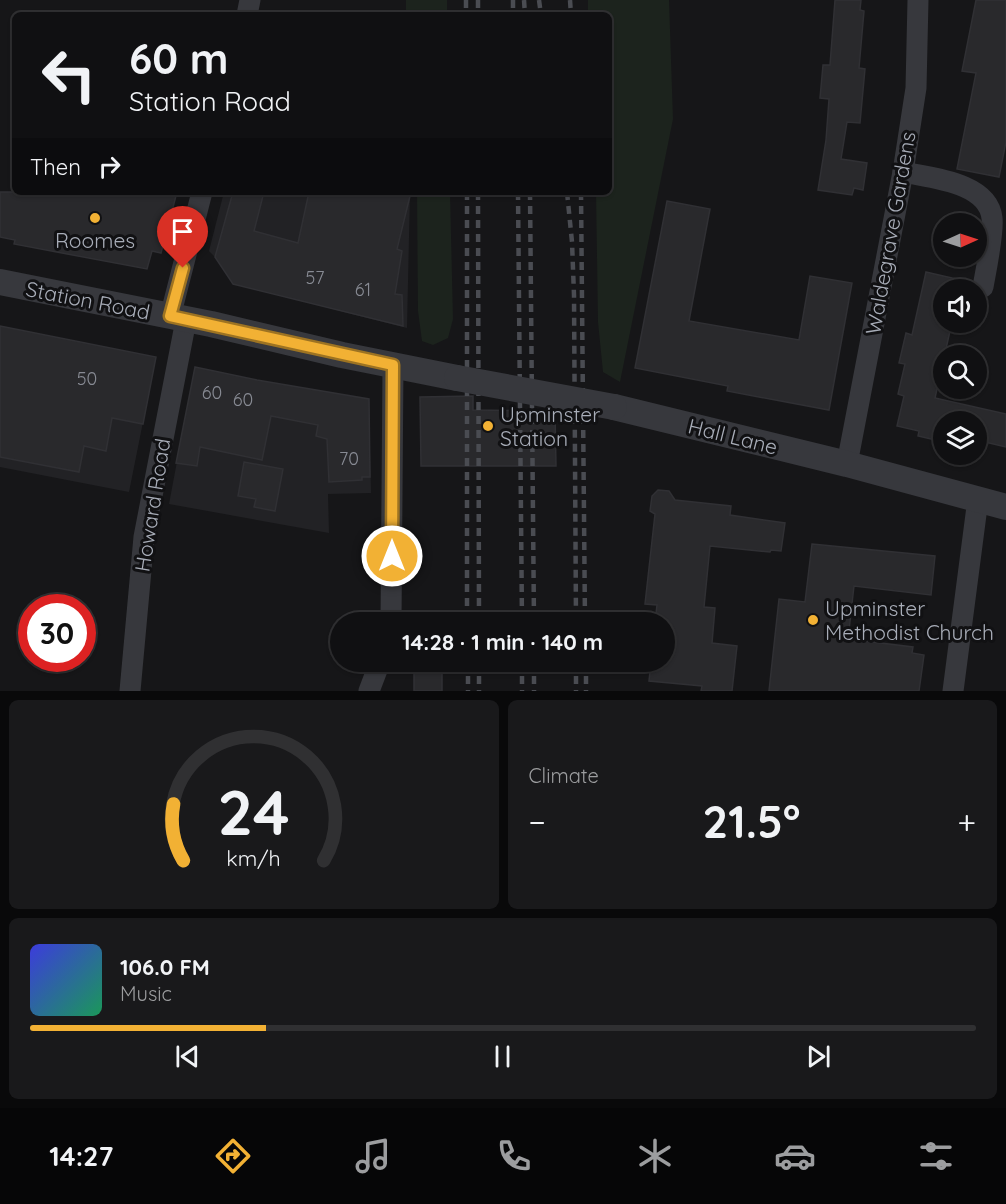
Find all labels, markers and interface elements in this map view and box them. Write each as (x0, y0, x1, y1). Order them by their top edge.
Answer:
text: 60 m (129, 32, 229, 85)
icon: left (30, 36, 108, 114)
text: Station Road (129, 84, 291, 118)
street label: Waldegrave Gardens (859, 129, 921, 337)
icon: right (93, 150, 126, 183)
text: Then (30, 153, 81, 181)
pin (157, 206, 208, 268)
marker: Roomes (88, 211, 102, 225)
north arrow (933, 213, 987, 267)
map controls (933, 213, 987, 465)
icon: arrive (166, 215, 199, 248)
place label: Roomes (55, 227, 135, 253)
house number: 57 (305, 266, 325, 289)
street label: Station Road (24, 275, 152, 325)
house number: 61 (355, 278, 371, 301)
button: sound (933, 279, 987, 333)
button: search (933, 345, 987, 399)
house number: 50 (77, 367, 97, 390)
house number: 60 (202, 381, 222, 404)
house number: 60 (233, 388, 253, 411)
place label: Upminster Station (500, 401, 600, 451)
button: layers (933, 411, 987, 465)
street label: Hall Lane (686, 412, 780, 460)
marker: Upminster Station (481, 419, 495, 433)
street label: Howard Road (129, 436, 175, 574)
house number: 70 (339, 447, 359, 470)
position arrow (360, 524, 424, 588)
speed limit sign: 30 (18, 594, 96, 672)
place label: Upminster Methodist Church (825, 595, 994, 645)
marker: Upminster Methodist Church (806, 613, 820, 627)
text: 14:28 · 1 min · 140 m (402, 628, 603, 656)
text: Climate (529, 763, 599, 788)
text: 24 (218, 773, 290, 851)
text: 21.5° (703, 793, 800, 849)
text: − (529, 801, 546, 842)
text: + (957, 801, 976, 842)
text: km/h (227, 846, 281, 872)
text: 106.0 FM (120, 953, 210, 981)
text: Music (120, 981, 172, 1006)
icon: previous (171, 1040, 204, 1073)
icon: pause (486, 1040, 519, 1073)
icon: next (802, 1040, 835, 1073)
icon: directions (212, 1135, 254, 1177)
icon: music (352, 1135, 394, 1177)
icon: phone (493, 1135, 535, 1177)
icon: climate (634, 1135, 676, 1177)
icon: car (774, 1135, 816, 1177)
icon: filters (915, 1135, 957, 1177)
text: 14:27 (49, 1139, 113, 1173)

